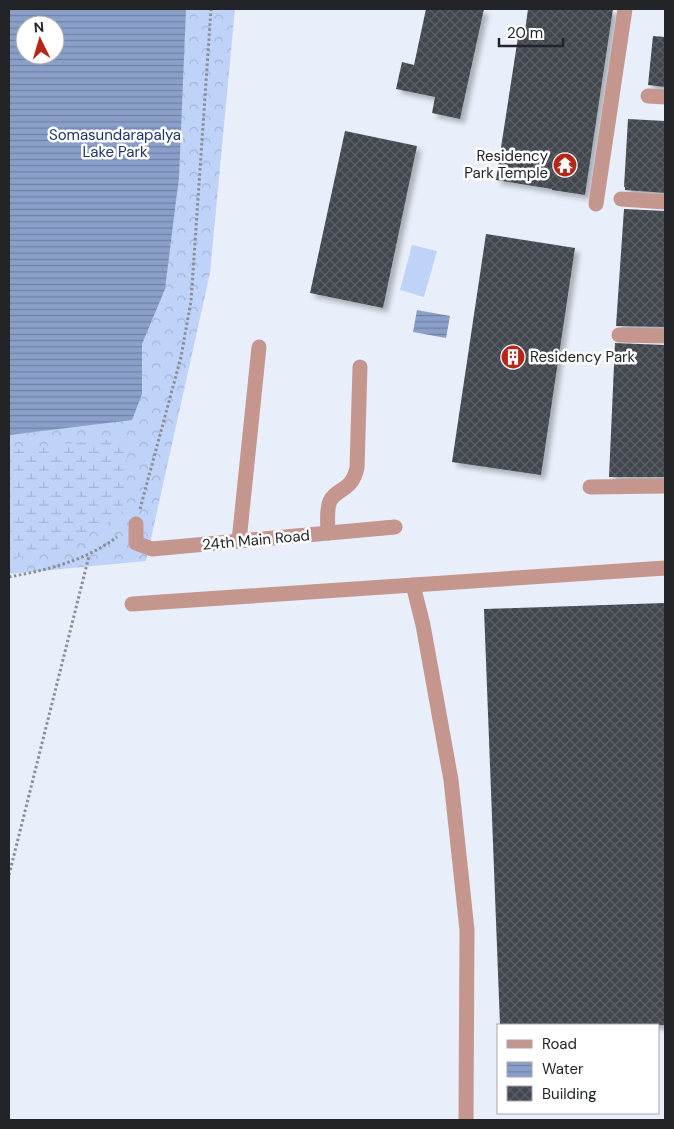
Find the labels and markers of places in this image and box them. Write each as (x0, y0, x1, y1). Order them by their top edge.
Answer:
place label: Residency Park Temple (464, 146, 549, 183)
temple icon: Residency Park Temple (552, 152, 578, 178)
building icon: Residency Park (500, 344, 526, 370)
place label: Residency Park (530, 347, 636, 367)

